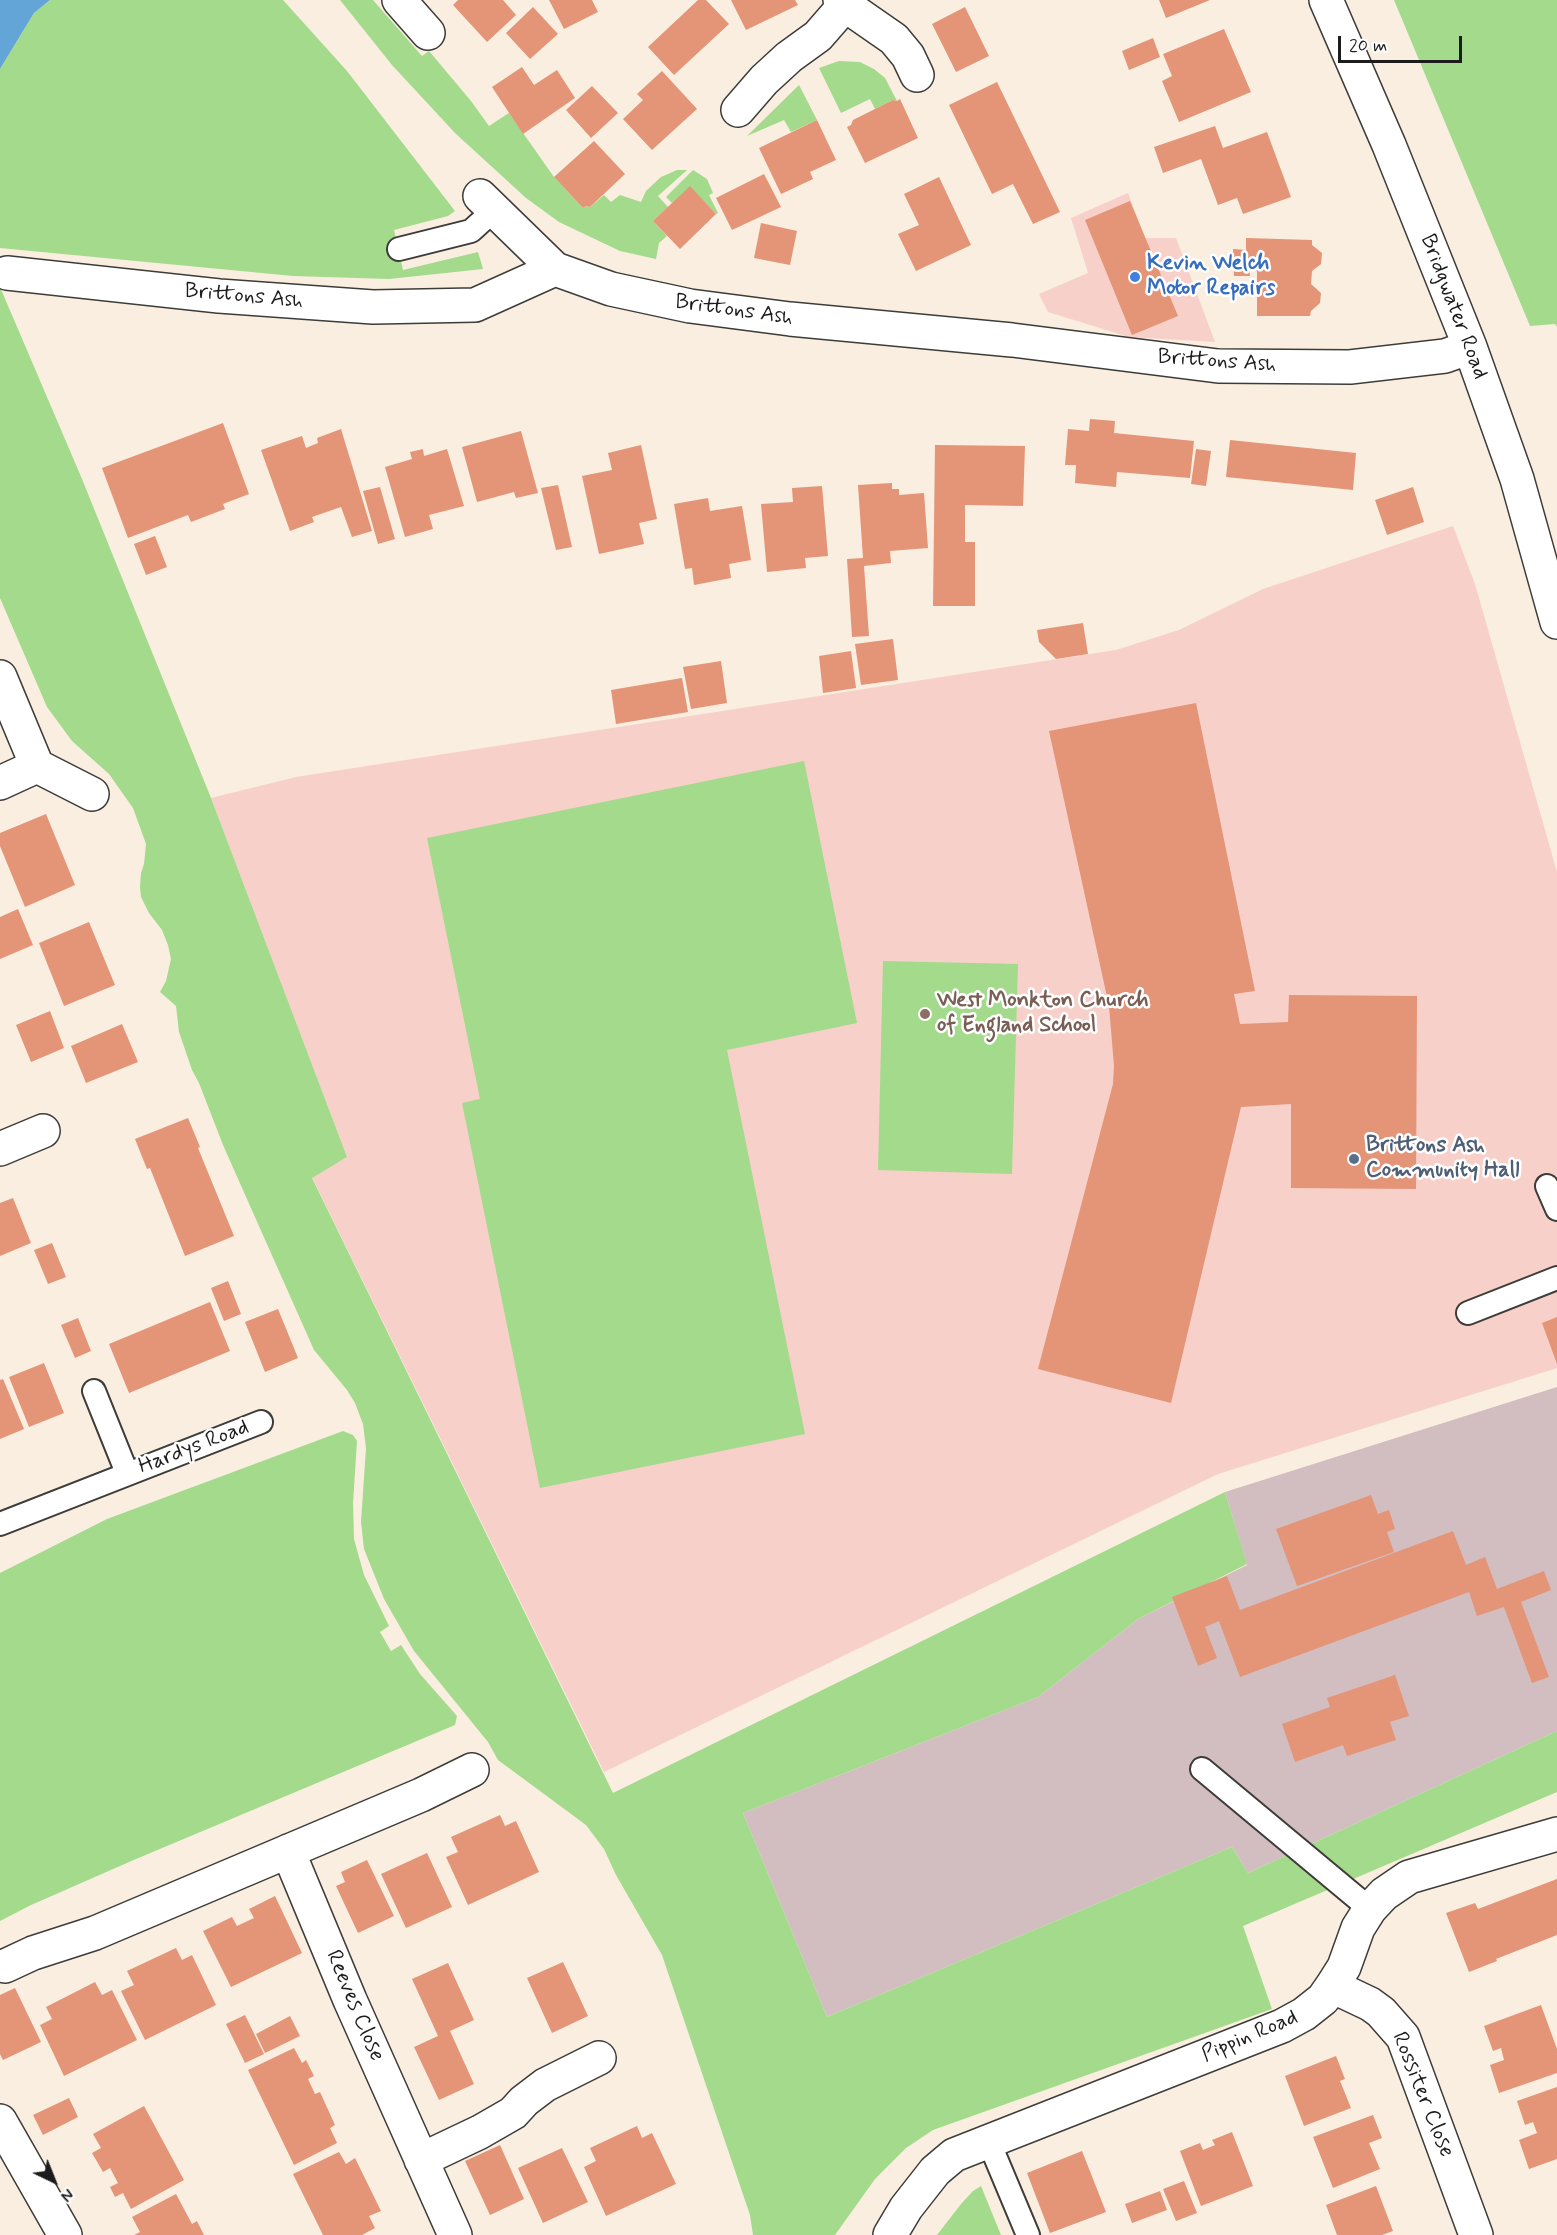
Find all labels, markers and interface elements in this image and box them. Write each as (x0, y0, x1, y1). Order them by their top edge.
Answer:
scale bar (1341, 24, 1466, 62)
text: 20 m (1349, 34, 1387, 58)
street label: Bridgwater Road (1413, 231, 1493, 383)
place label: Kevin Welch Motor Repairs (1147, 251, 1275, 302)
marker: Kevin Welch Motor Repairs (1128, 270, 1142, 284)
street label: Brittons Ash (184, 279, 304, 315)
street label: Brittons Ash (673, 290, 795, 332)
street label: Brittons Ash (1157, 345, 1277, 379)
place label: West Monkton Church of England School (937, 988, 1149, 1040)
marker: West Monkton Church of England School (918, 1007, 932, 1021)
place label: Brittons Ash Community Hall (1366, 1133, 1519, 1184)
marker: Brittons Ash Community Hall (1347, 1152, 1361, 1166)
street label: Hardys Road (135, 1415, 253, 1481)
street label: Reeves Close (319, 1946, 389, 2066)
street label: Pippin Road (1198, 2005, 1302, 2069)
street label: Rossiter Close (1385, 2029, 1459, 2161)
north arrow (24, 2151, 84, 2211)
text: N (56, 2183, 78, 2206)

